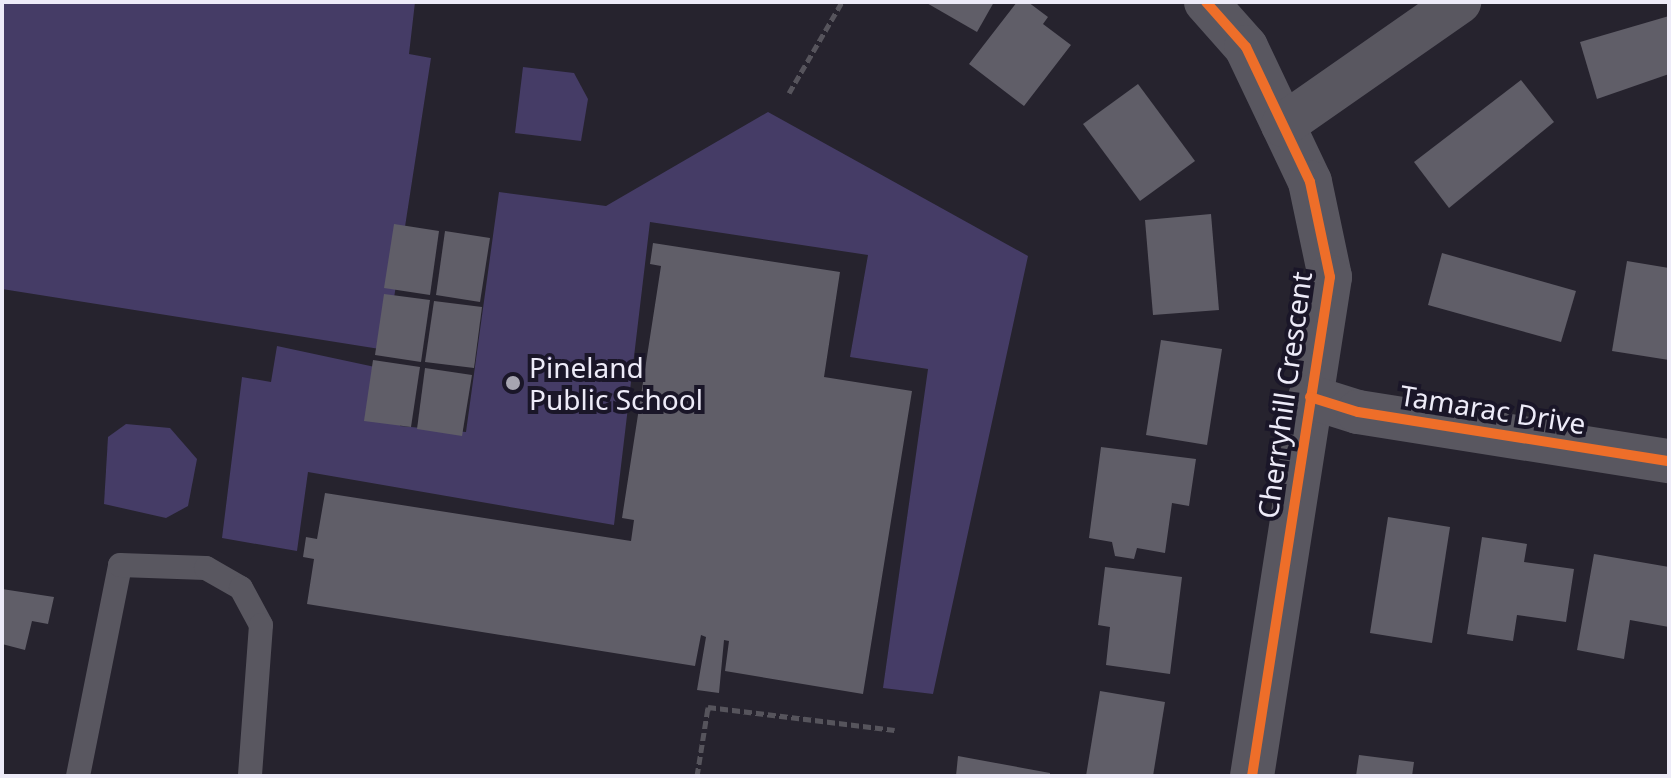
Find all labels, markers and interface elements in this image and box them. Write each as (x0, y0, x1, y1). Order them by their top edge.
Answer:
street label: Cherryhill Crescent (1250, 269, 1318, 521)
place label: Pineland Public School (529, 350, 703, 416)
marker: Pineland Public School (504, 374, 522, 392)
street label: Tamarac Drive (1398, 378, 1588, 440)

